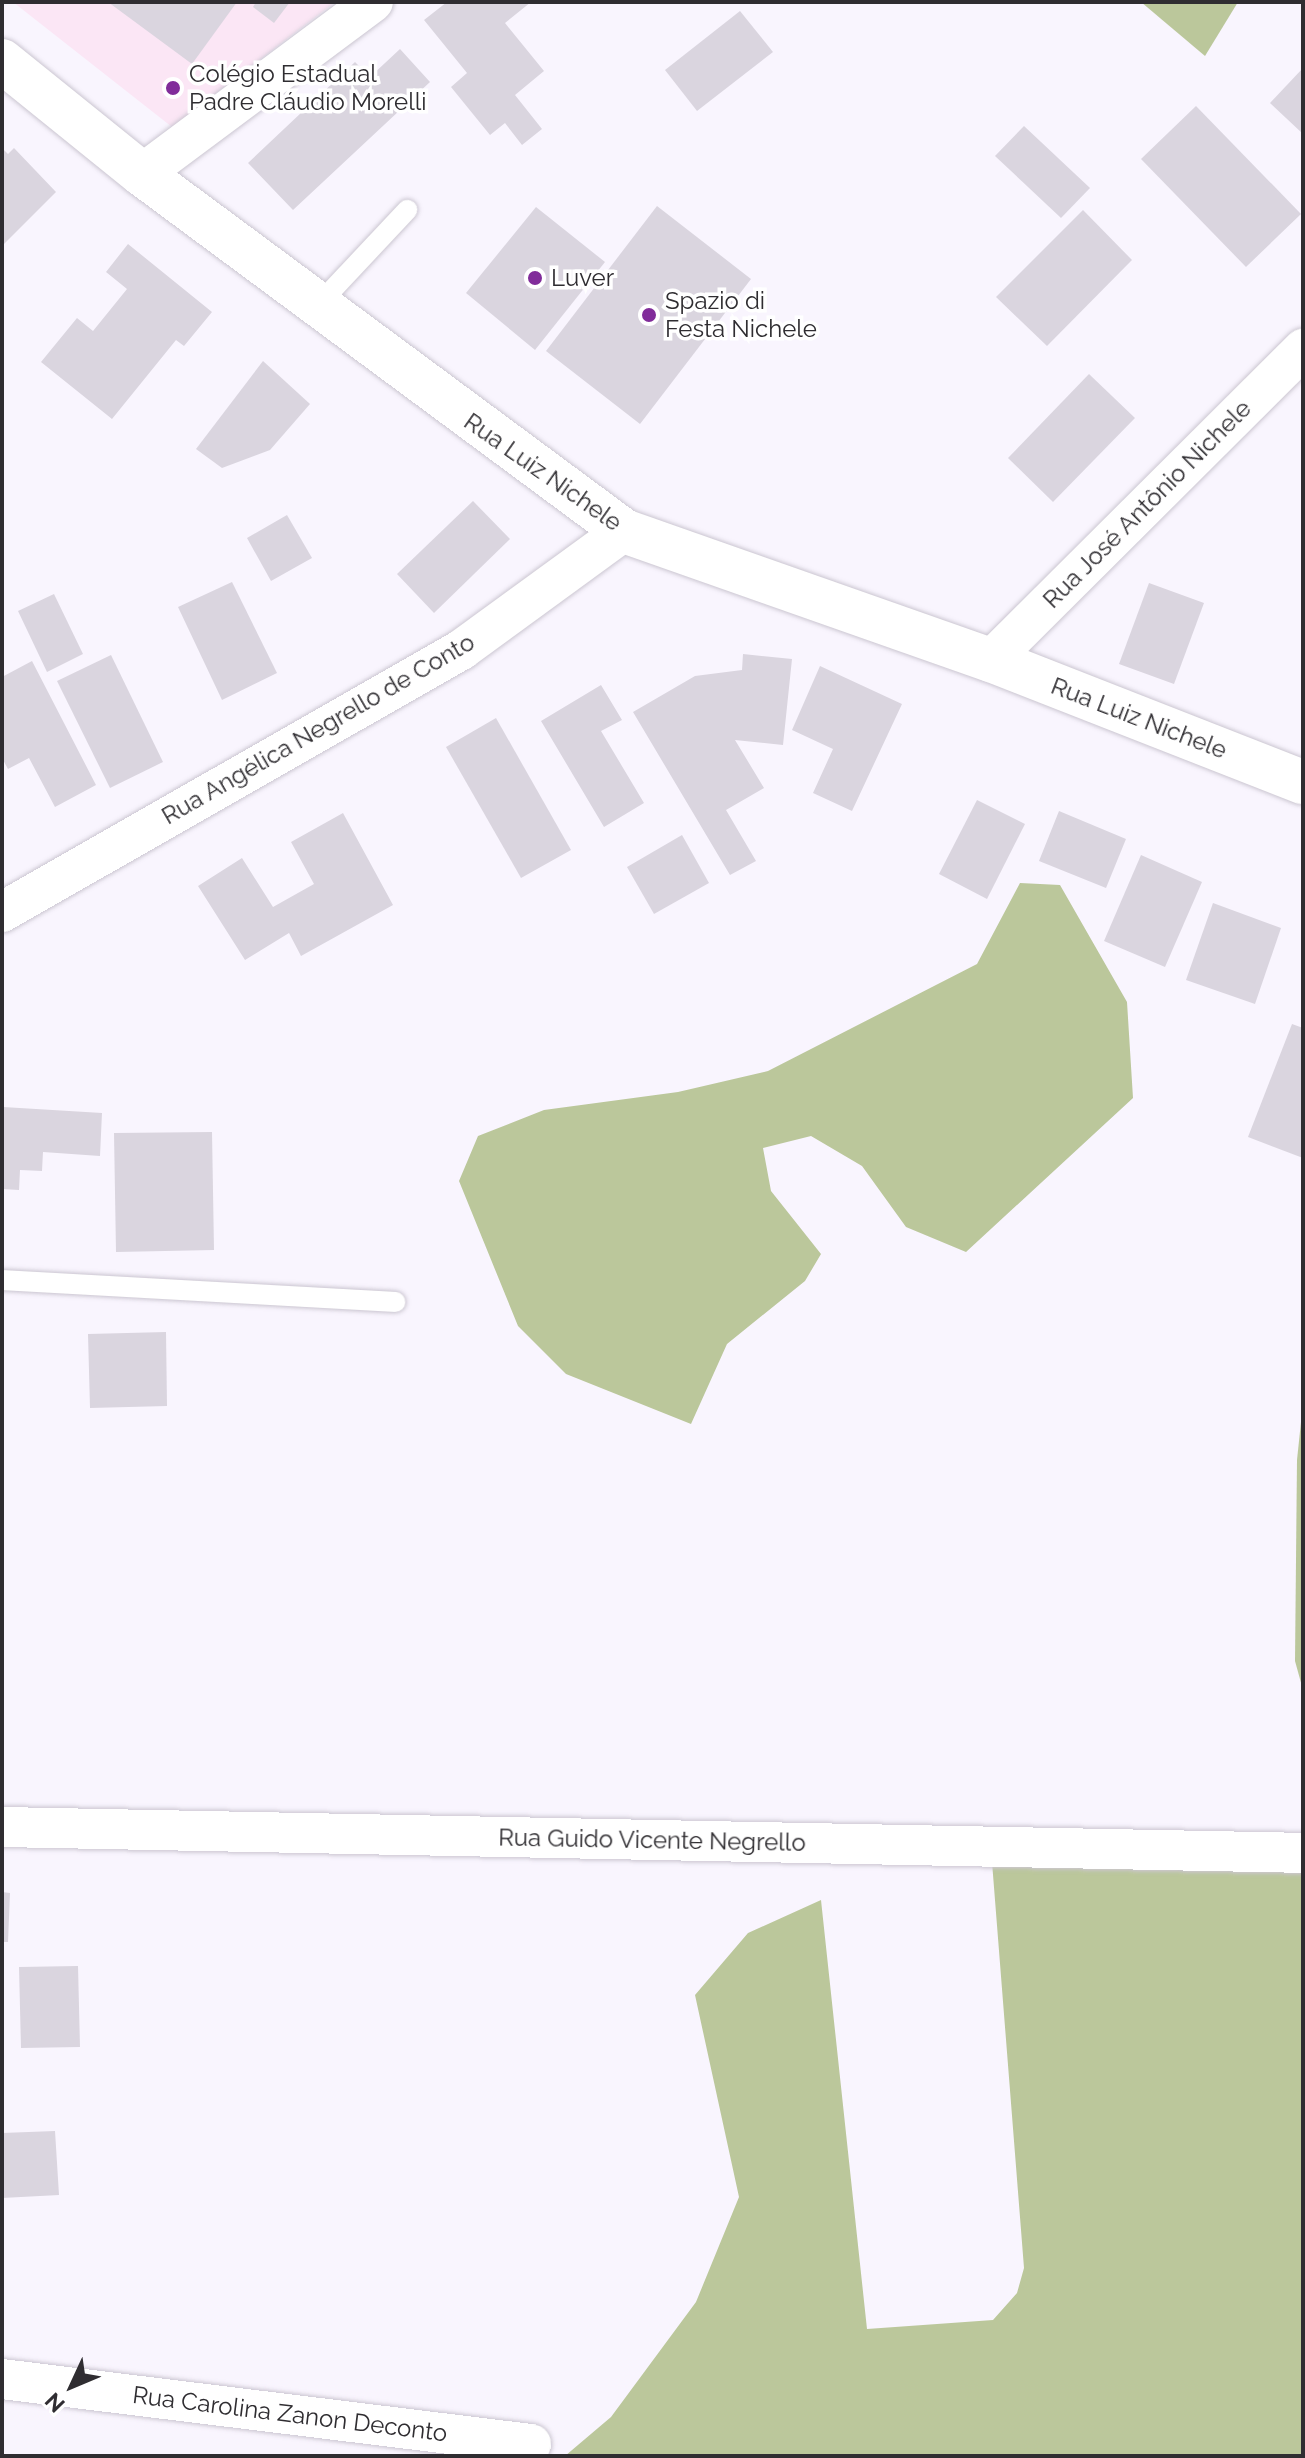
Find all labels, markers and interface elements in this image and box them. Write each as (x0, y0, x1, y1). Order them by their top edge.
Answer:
place label: Colégio Estadual Padre Cláudio Morelli (189, 60, 426, 116)
marker: Colégio Estadual Padre Cláudio Morelli (164, 79, 182, 97)
place label: Luver (551, 264, 614, 292)
marker: Luver (526, 269, 544, 287)
place label: Spazio di Festa Nichele (665, 287, 817, 343)
marker: Spazio di Festa Nichele (640, 306, 658, 324)
street label: Rua José Antônio Nichele (1036, 393, 1258, 615)
street label: Rua Luiz Nichele (459, 407, 627, 537)
street label: Rua Angélica Negrello de Conto (156, 627, 480, 831)
street label: Rua Luiz Nichele (1047, 671, 1231, 765)
street label: Rua Guido Vicente Negrello (498, 1823, 806, 1857)
north arrow (32, 2346, 112, 2426)
street label: Rua Carolina Zanon Deconto (131, 2380, 449, 2448)
text: N (40, 2388, 70, 2418)

